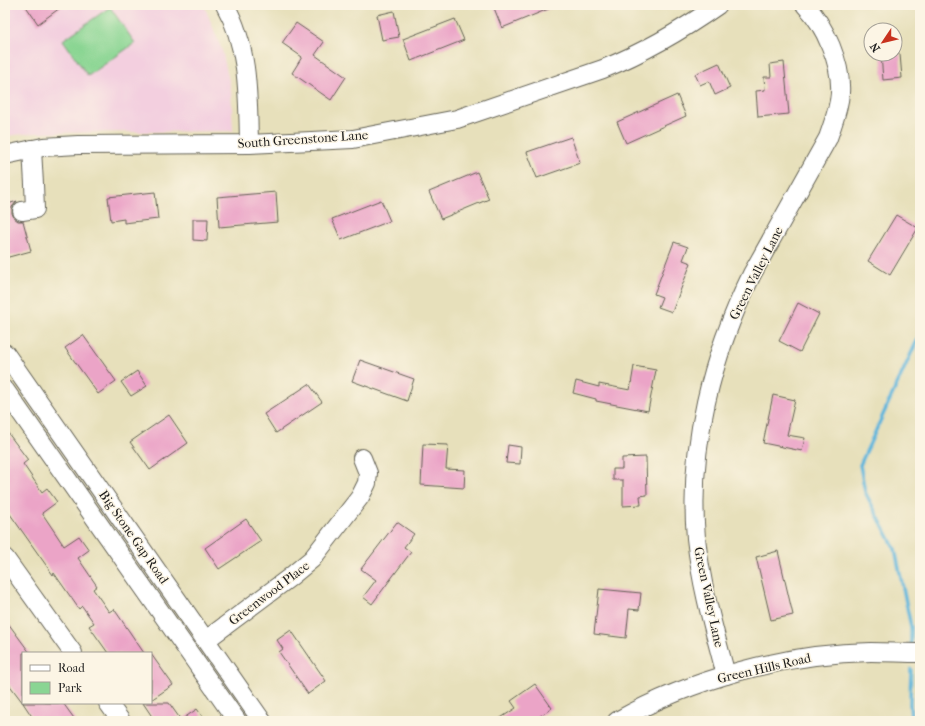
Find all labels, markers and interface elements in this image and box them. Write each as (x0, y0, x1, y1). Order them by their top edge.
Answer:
north arrow (863, 22, 903, 62)
text: N (867, 40, 883, 55)
street label: South Greenstone Lane (237, 127, 369, 151)
street label: Green Valley Lane (726, 223, 786, 322)
street label: Big Stone Gap Road (96, 487, 172, 587)
street label: Green Valley Lane (691, 545, 727, 649)
street label: Greenwood Place (226, 558, 313, 628)
street label: Green Hills Road (716, 650, 813, 686)
legend (22, 652, 152, 704)
text: Road (58, 661, 85, 675)
text: Park (58, 681, 83, 695)

